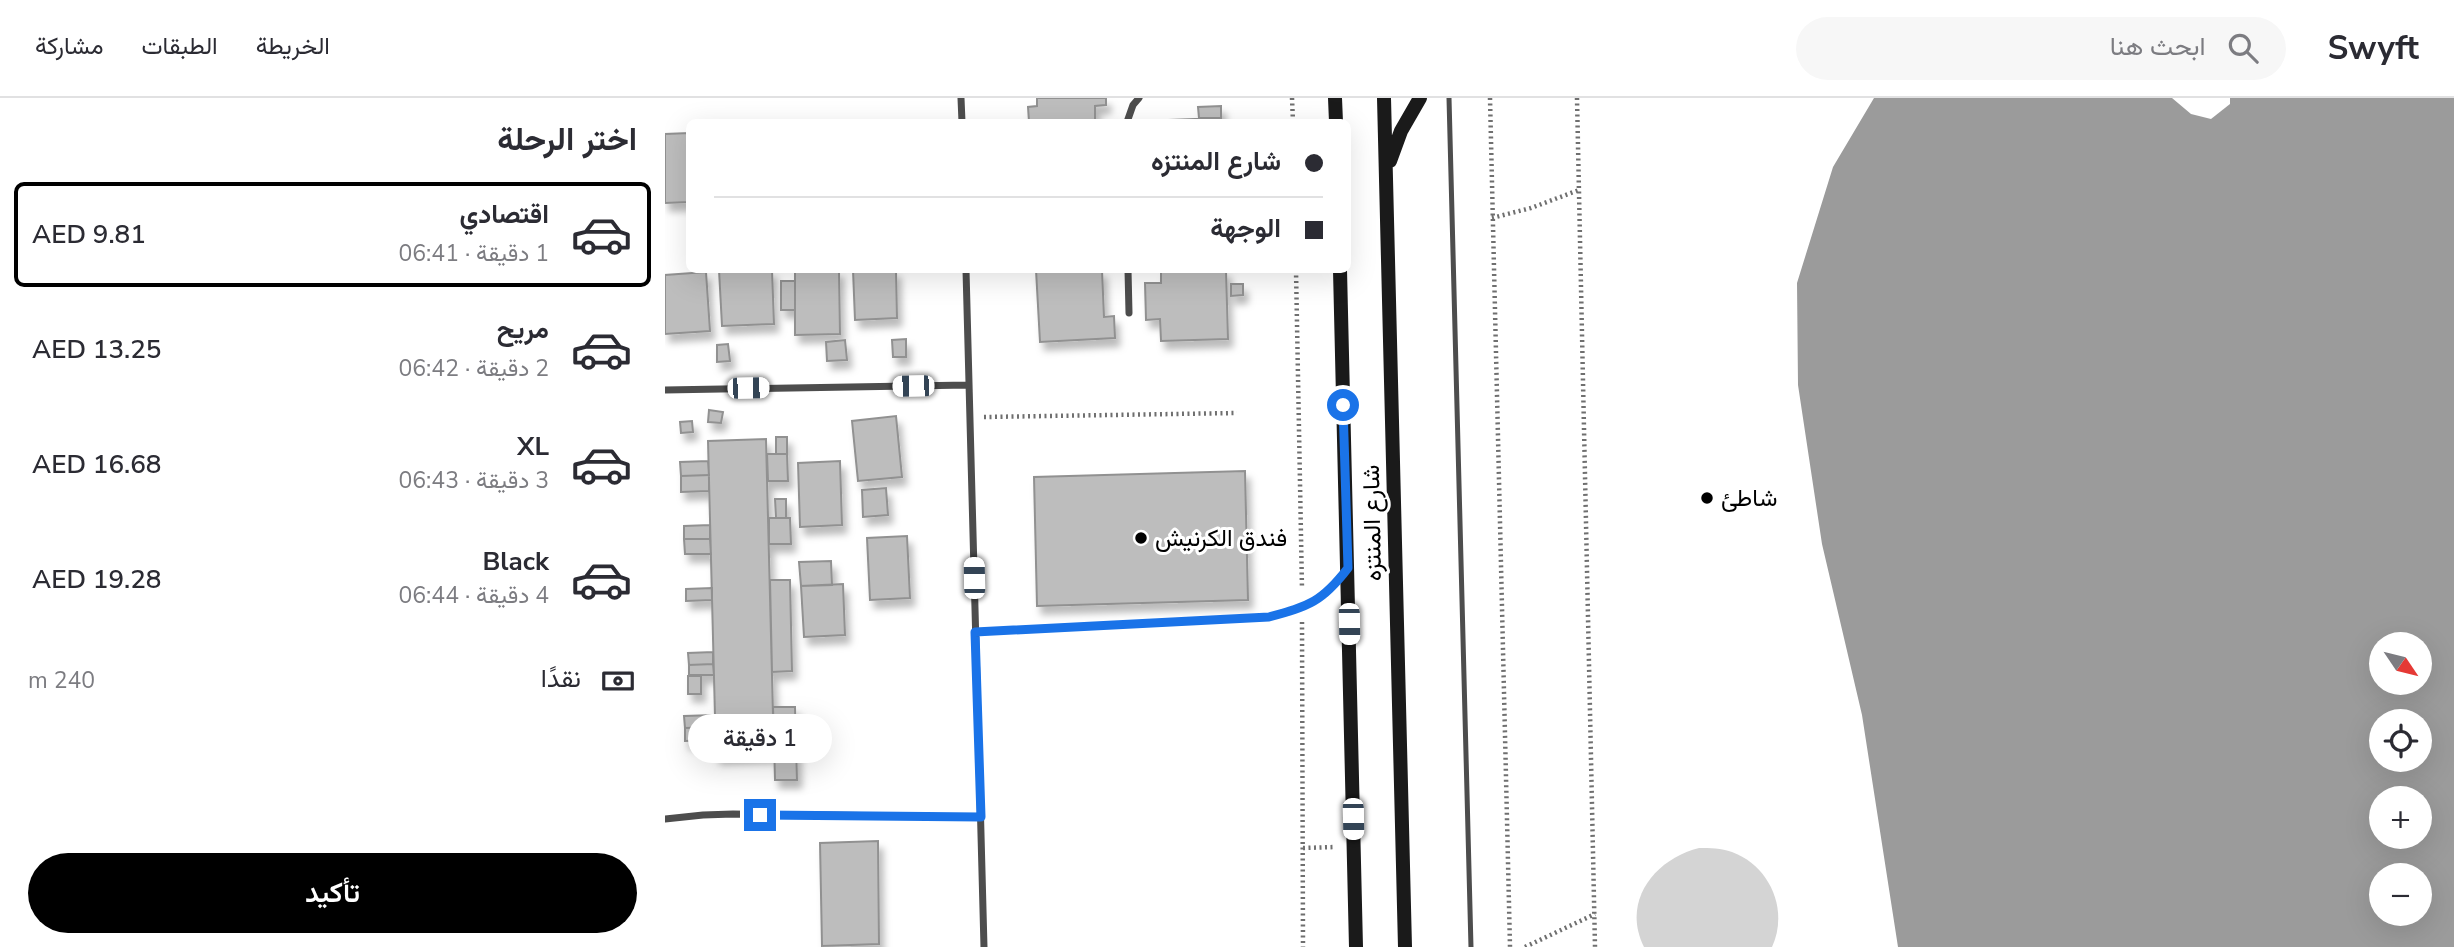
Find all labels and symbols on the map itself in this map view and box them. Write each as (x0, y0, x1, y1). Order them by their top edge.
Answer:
car (892, 375, 935, 397)
car (727, 377, 770, 399)
route start (1327, 389, 1359, 421)
street label: شارع المنتزه (1355, 464, 1389, 582)
place label: شاطئ (1721, 482, 1777, 514)
marker: شاطئ (1699, 490, 1715, 506)
place label: فندق الكرنيش (1155, 522, 1287, 554)
marker: فندق الكرنيش (1133, 530, 1149, 546)
car (964, 557, 985, 599)
car (1339, 603, 1360, 645)
north arrow (2369, 632, 2433, 695)
callout: 1 دقيقة (688, 714, 832, 762)
car (1343, 798, 1364, 840)
route end (744, 799, 776, 831)

